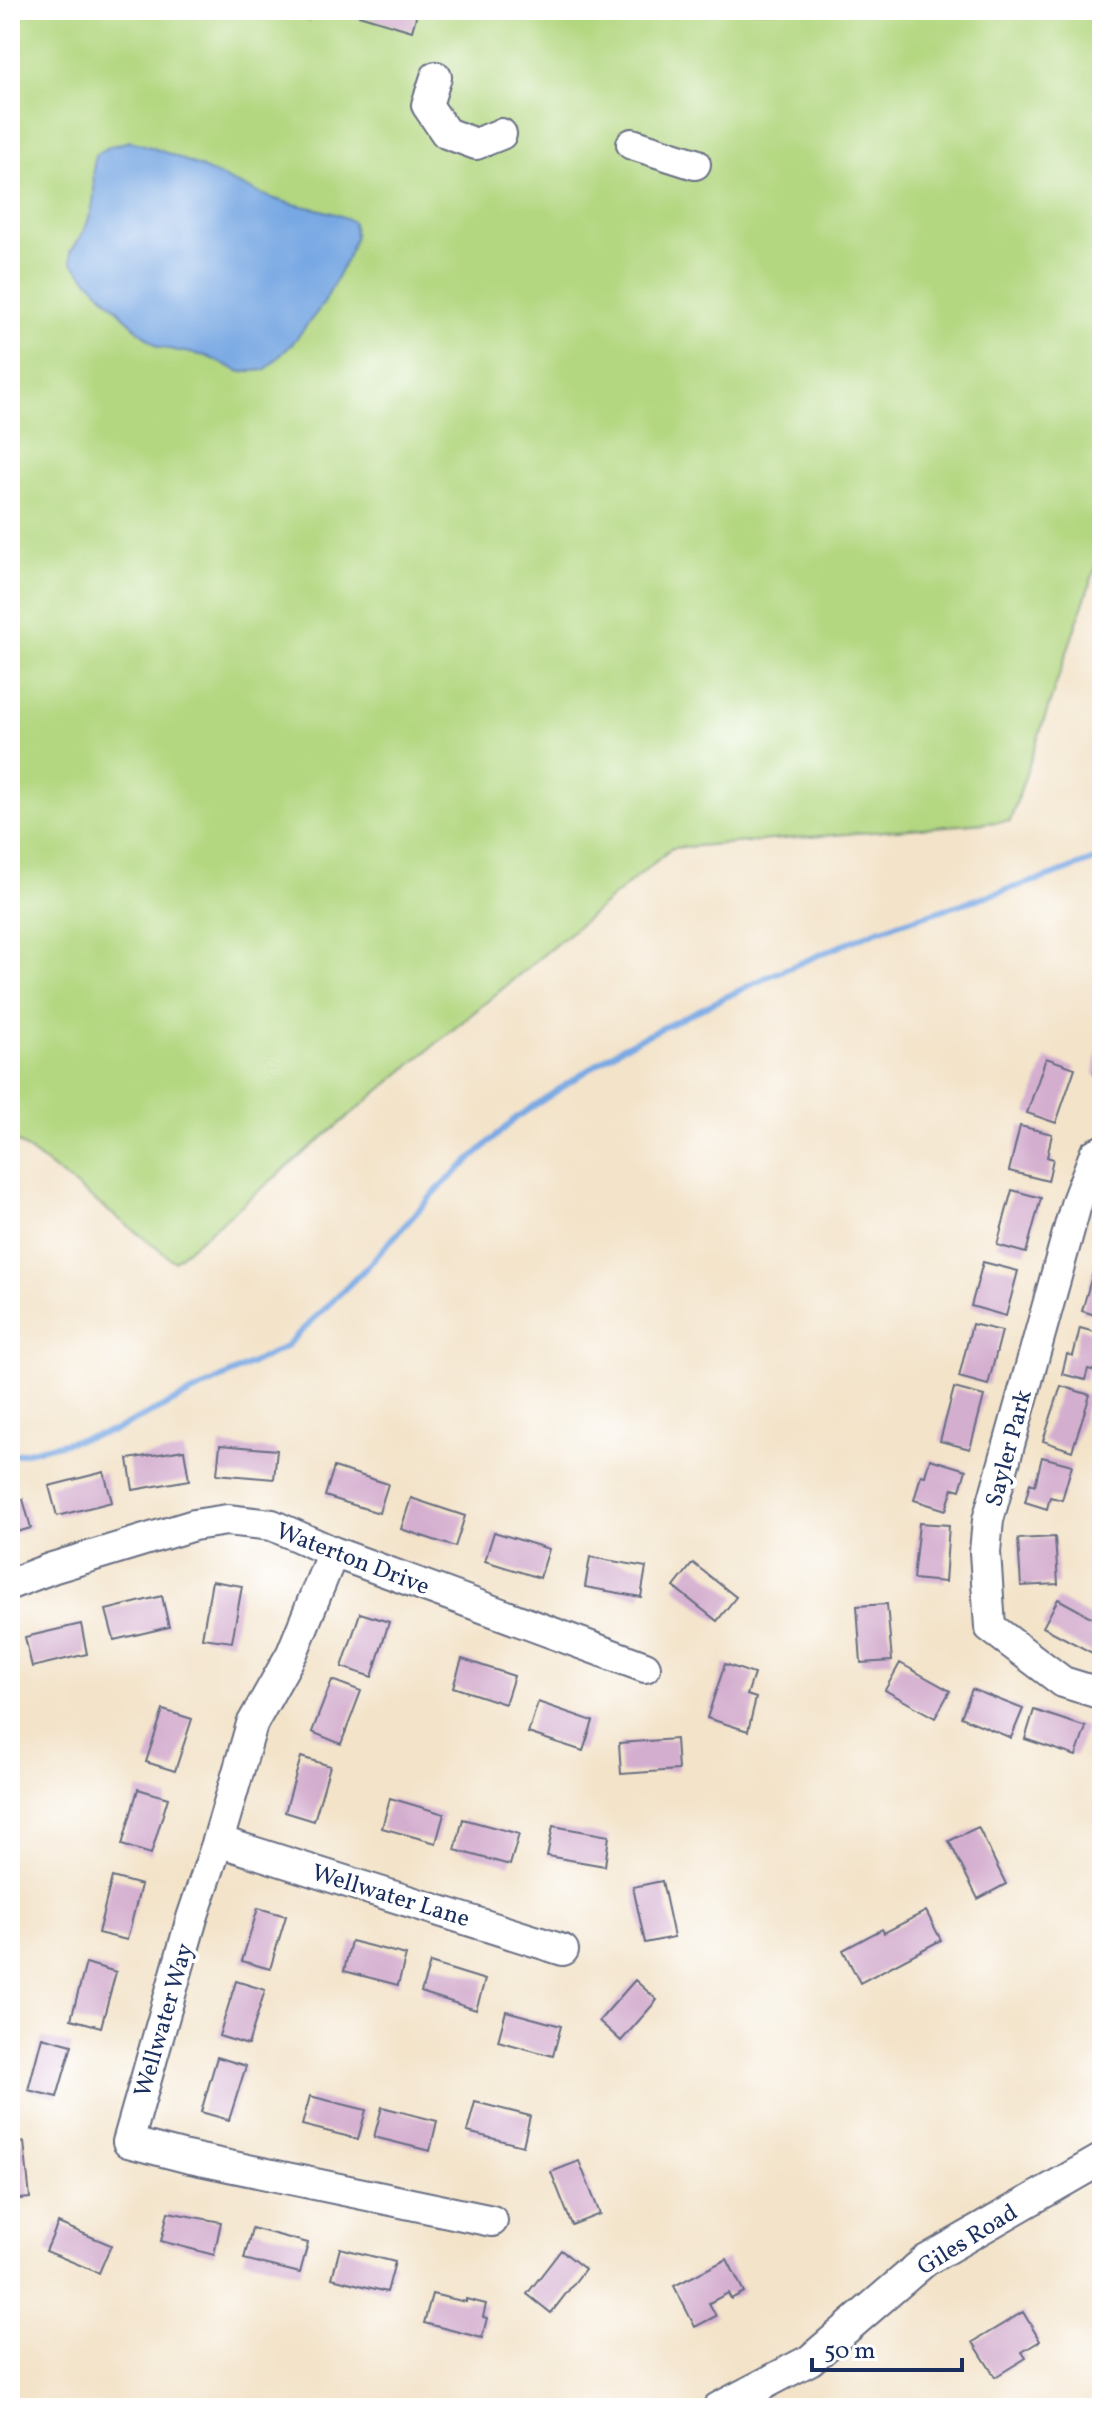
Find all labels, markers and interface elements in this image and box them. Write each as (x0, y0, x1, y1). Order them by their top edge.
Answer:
street label: Sayler Park (978, 1386, 1042, 1511)
street label: Waterton Drive (270, 1515, 434, 1605)
street label: Wellwater Lane (307, 1857, 474, 1937)
street label: Wellwater Way (127, 1940, 203, 2101)
street label: Giles Road (911, 2196, 1025, 2285)
scale bar (812, 2322, 962, 2372)
text: 50 m (824, 2335, 876, 2369)

